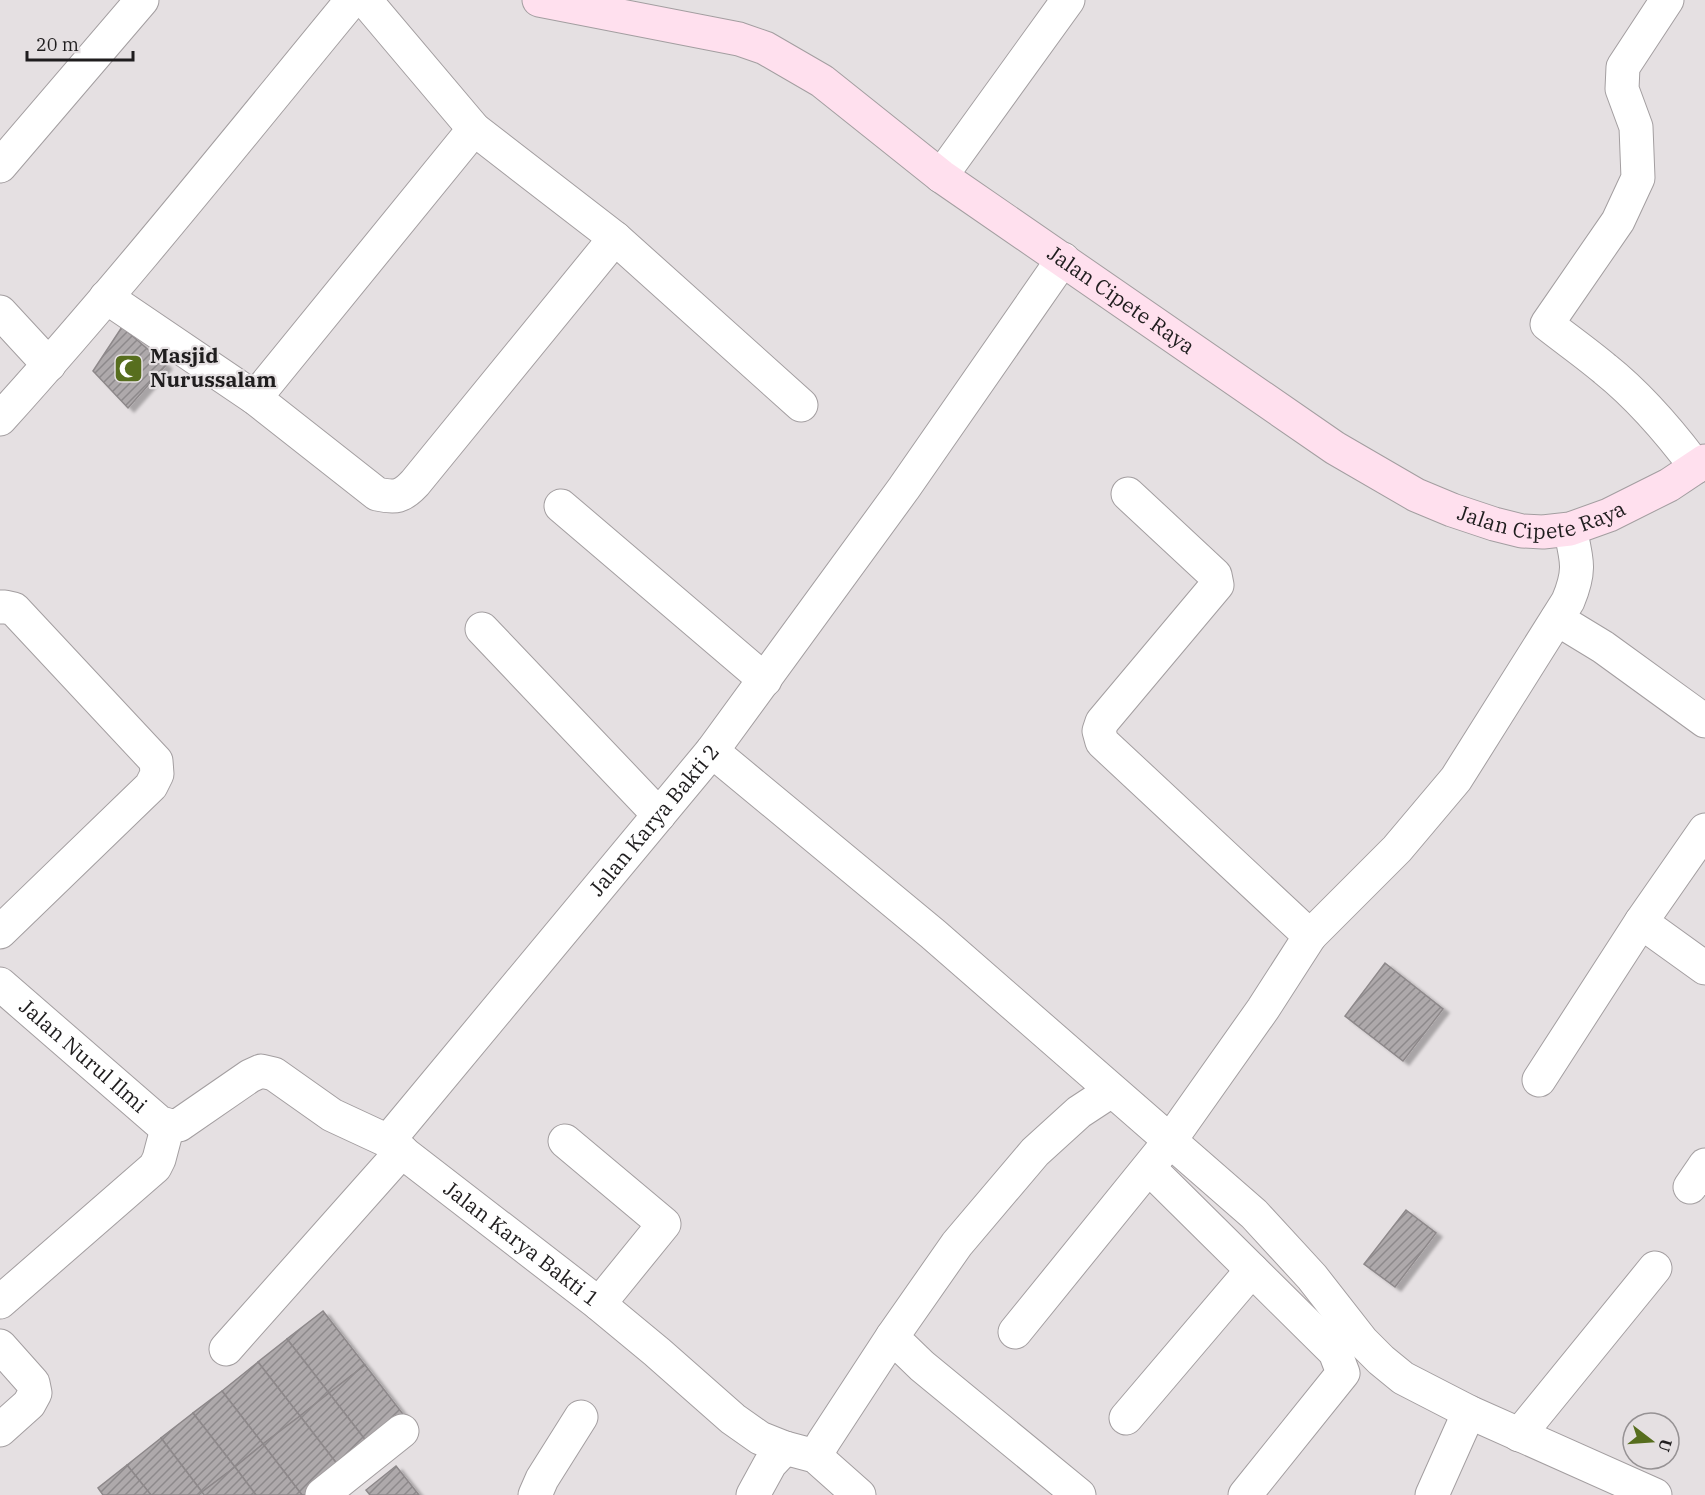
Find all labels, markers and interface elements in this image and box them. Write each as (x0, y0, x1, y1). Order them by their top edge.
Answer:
scale bar (27, 24, 134, 62)
text: 20 m (36, 33, 79, 56)
street label: Jalan Cipete Raya (1042, 239, 1201, 360)
place label: Masjid Nurussalam (150, 341, 277, 393)
mosque icon: Masjid Nurussalam (113, 352, 145, 384)
street label: Jalan Cipete Raya (1454, 494, 1630, 545)
street label: Jalan Karya Bakti 2 (582, 738, 725, 901)
street label: Jalan Nurul Ilmi (14, 992, 154, 1119)
street label: Jalan Karya Bakti 1 (438, 1174, 605, 1312)
north arrow (1621, 1411, 1681, 1471)
text: U (1654, 1437, 1677, 1454)

